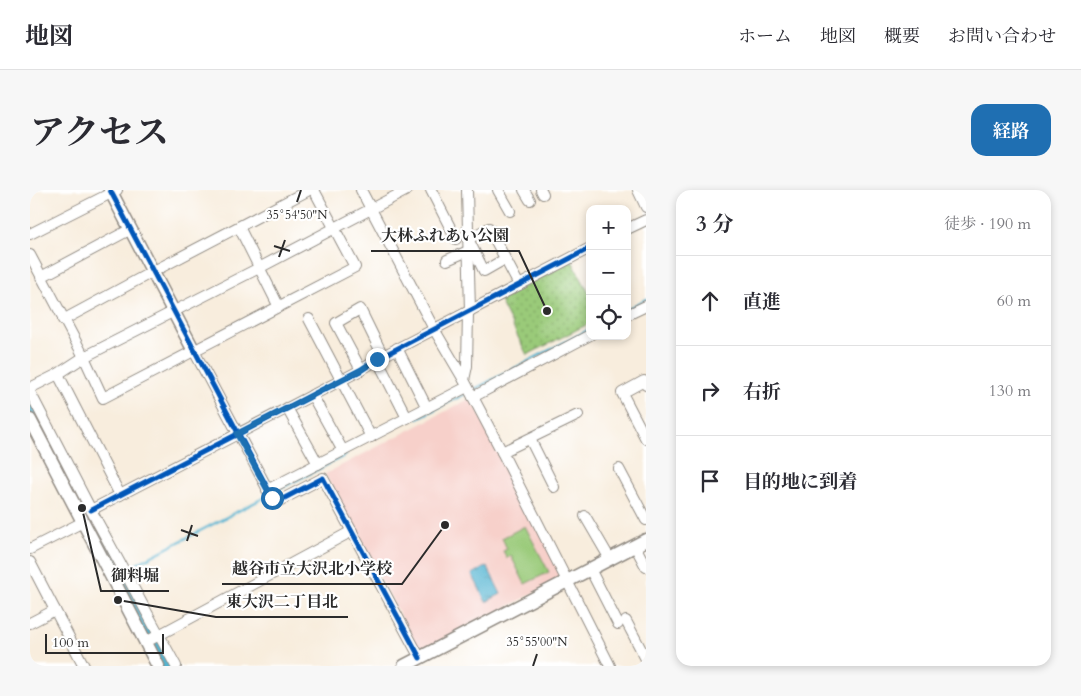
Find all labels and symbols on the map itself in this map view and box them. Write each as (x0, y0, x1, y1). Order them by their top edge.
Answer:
text: 35°54'50"N (267, 207, 328, 223)
callout: 大林ふれあい公園 (371, 220, 519, 251)
text: 大林ふれあい公園 (381, 225, 509, 247)
route end (366, 348, 389, 371)
route start (261, 487, 284, 510)
callout: 越谷市立大沢北小学校 (222, 553, 402, 584)
text: 越谷市立大沢北小学校 (232, 558, 393, 580)
callout: 御料堀 (101, 560, 169, 591)
text: 御料堀 (111, 565, 159, 587)
callout: 東大沢二丁目北 (216, 586, 348, 617)
text: 東大沢二丁目北 (226, 591, 338, 613)
scale bar (45, 631, 164, 654)
text: 35°55'00"N (507, 634, 568, 650)

